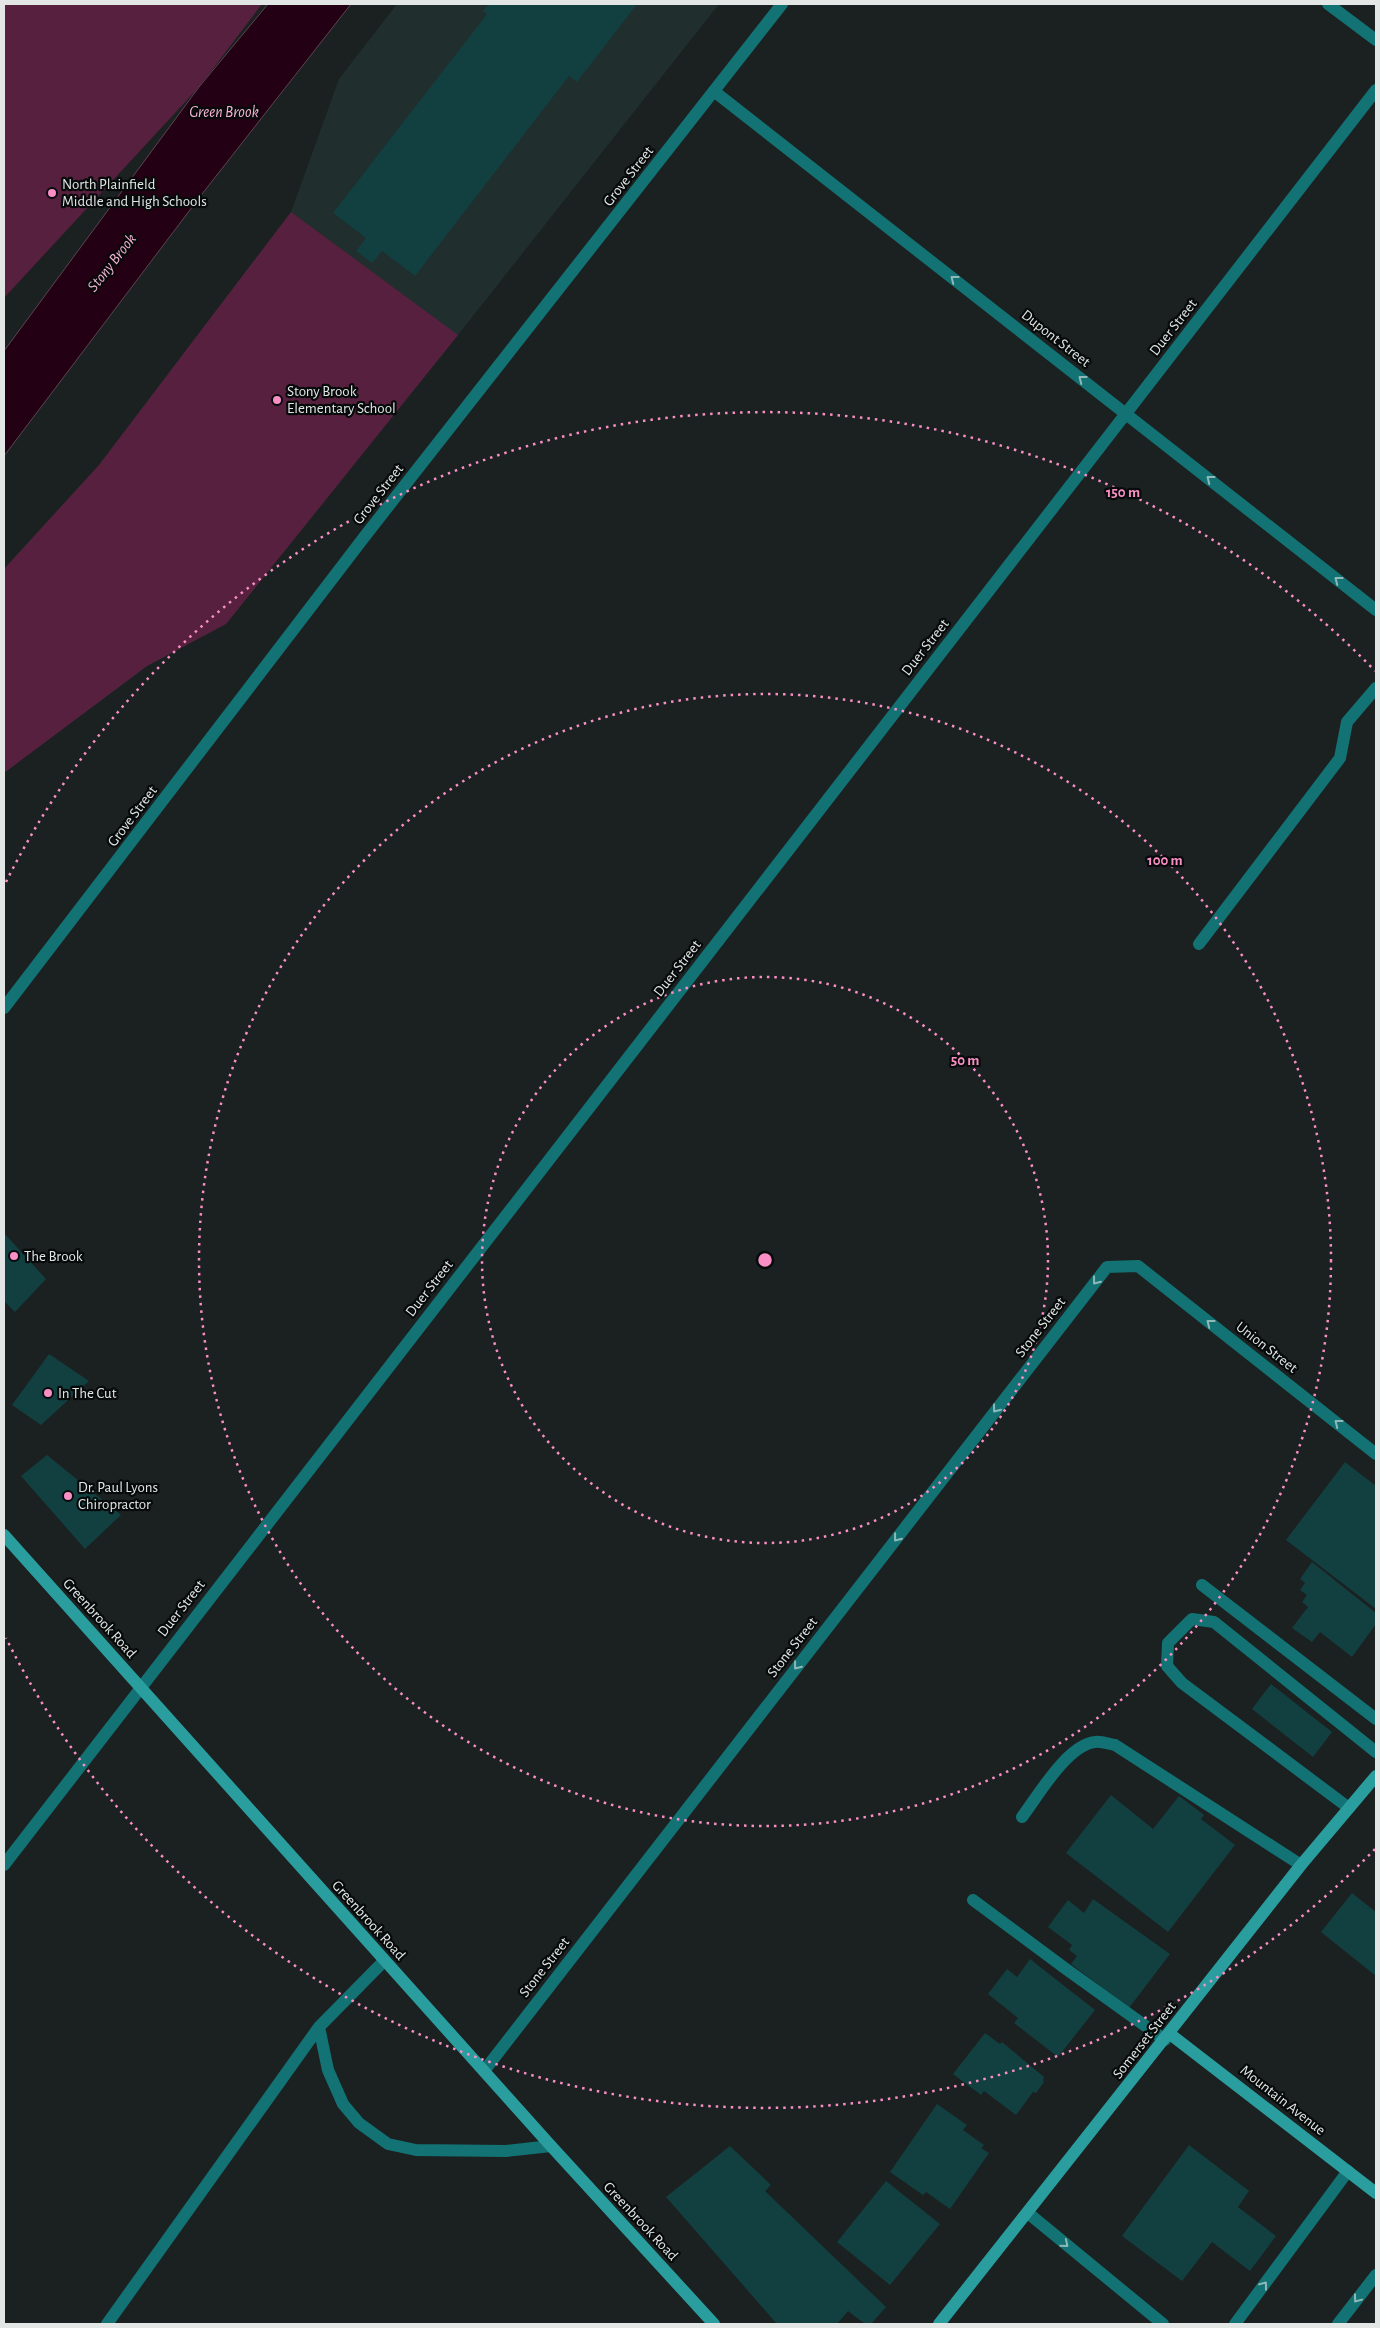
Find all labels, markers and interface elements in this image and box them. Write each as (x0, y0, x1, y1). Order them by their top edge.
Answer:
water label: Green Brook (189, 104, 259, 120)
street label: Grove Street (600, 143, 656, 209)
place label: North Plainfield Middle and High Schools (62, 177, 207, 209)
marker: North Plainfield Middle and High Schools (46, 187, 58, 199)
water label: Stony Brook (84, 231, 139, 295)
one-way arrow (950, 276, 960, 285)
street label: Duer Street (1147, 296, 1200, 358)
street label: Dupont Street (1019, 307, 1093, 370)
one-way arrow (1078, 376, 1088, 385)
place label: Stony Brook Elementary School (287, 384, 396, 416)
marker: Stony Brook Elementary School (271, 394, 283, 406)
street label: Grove Street (350, 461, 406, 527)
one-way arrow (1207, 477, 1216, 485)
text: 150 m (1106, 485, 1140, 500)
one-way arrow (1335, 577, 1344, 585)
street label: Duer Street (899, 616, 952, 678)
street label: Grove Street (105, 783, 160, 849)
text: 100 m (1147, 853, 1183, 868)
street label: Duer Street (651, 937, 704, 999)
text: 50 m (951, 1053, 979, 1068)
place label: The Brook (24, 1249, 83, 1264)
marker: The Brook (8, 1250, 20, 1262)
centre of rings (756, 1251, 774, 1269)
street label: Duer Street (403, 1257, 456, 1319)
one-way arrow (1093, 1275, 1102, 1285)
street label: Stone Street (1013, 1294, 1068, 1360)
one-way arrow (1207, 1319, 1216, 1328)
street label: Union Street (1233, 1319, 1300, 1376)
place label: In The Cut (58, 1386, 117, 1401)
marker: In The Cut (42, 1387, 54, 1399)
one-way arrow (994, 1403, 1002, 1412)
one-way arrow (1335, 1421, 1344, 1429)
place label: Dr. Paul Lyons Chiropractor (78, 1480, 158, 1512)
marker: Dr. Paul Lyons Chiropractor (62, 1490, 74, 1502)
one-way arrow (894, 1532, 903, 1542)
street label: Greenbrook Road (60, 1576, 139, 1661)
street label: Duer Street (155, 1577, 208, 1639)
street label: Stone Street (765, 1614, 820, 1680)
one-way arrow (795, 1660, 803, 1669)
street label: Greenbrook Road (329, 1878, 408, 1963)
street label: Stone Street (517, 1934, 572, 2000)
street label: Somerset Street (1110, 1999, 1179, 2081)
street label: Mountain Avenue (1237, 2063, 1328, 2138)
street label: Greenbrook Road (601, 2179, 681, 2264)
one-way arrow (1060, 2238, 1069, 2247)
one-way arrow (1258, 2281, 1267, 2291)
one-way arrow (1355, 2293, 1363, 2302)

